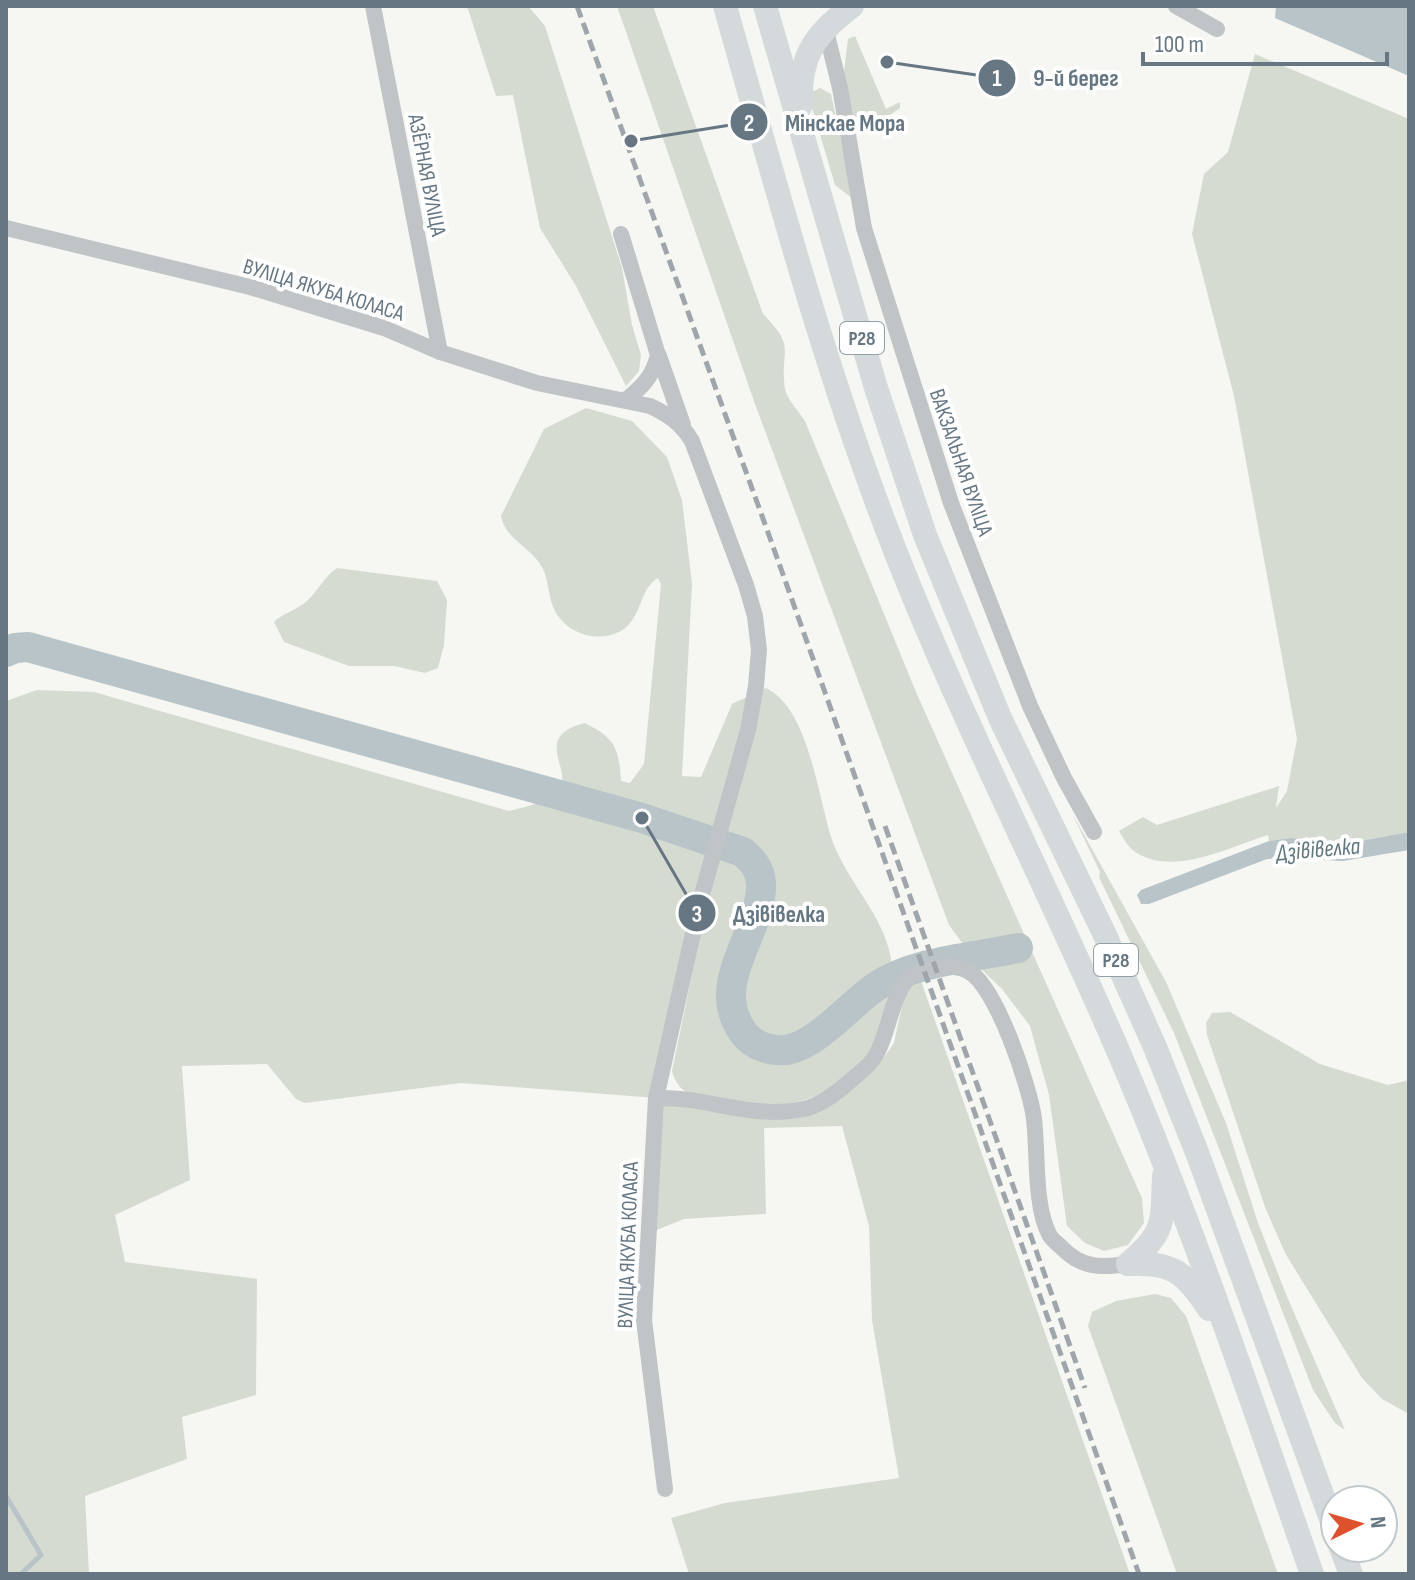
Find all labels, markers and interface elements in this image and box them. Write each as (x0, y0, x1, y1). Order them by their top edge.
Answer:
scale bar (1143, 16, 1387, 66)
text: 100 m (1155, 30, 1204, 59)
callout: 9-й берег (977, 54, 1134, 102)
text: 1 (992, 64, 1002, 93)
text: 9-й берег (1033, 64, 1119, 93)
callout: Мінскае Мора (729, 98, 921, 146)
text: 2 (744, 109, 754, 138)
text: Мінскае Мора (785, 109, 905, 138)
street label: АЗЁРНАЯ ВУЛІЦА (401, 111, 452, 239)
street label: ВУЛІЦА ЯКУБА КОЛАСА (240, 253, 408, 328)
road number: Р28 (840, 322, 884, 354)
street label: ВАКЗАЛЬНАЯ ВУЛІЦА (923, 385, 999, 540)
water label: Дзівівелка (1273, 831, 1362, 868)
callout: Дзівівелка (677, 889, 841, 937)
text: 3 (692, 900, 702, 929)
text: Дзівівелка (733, 900, 825, 929)
road number: Р28 (1094, 944, 1138, 976)
street label: ВУЛІЦА ЯКУБА КОЛАСА (612, 1161, 645, 1329)
north arrow (1319, 1484, 1399, 1564)
text: N (1363, 1515, 1391, 1529)

